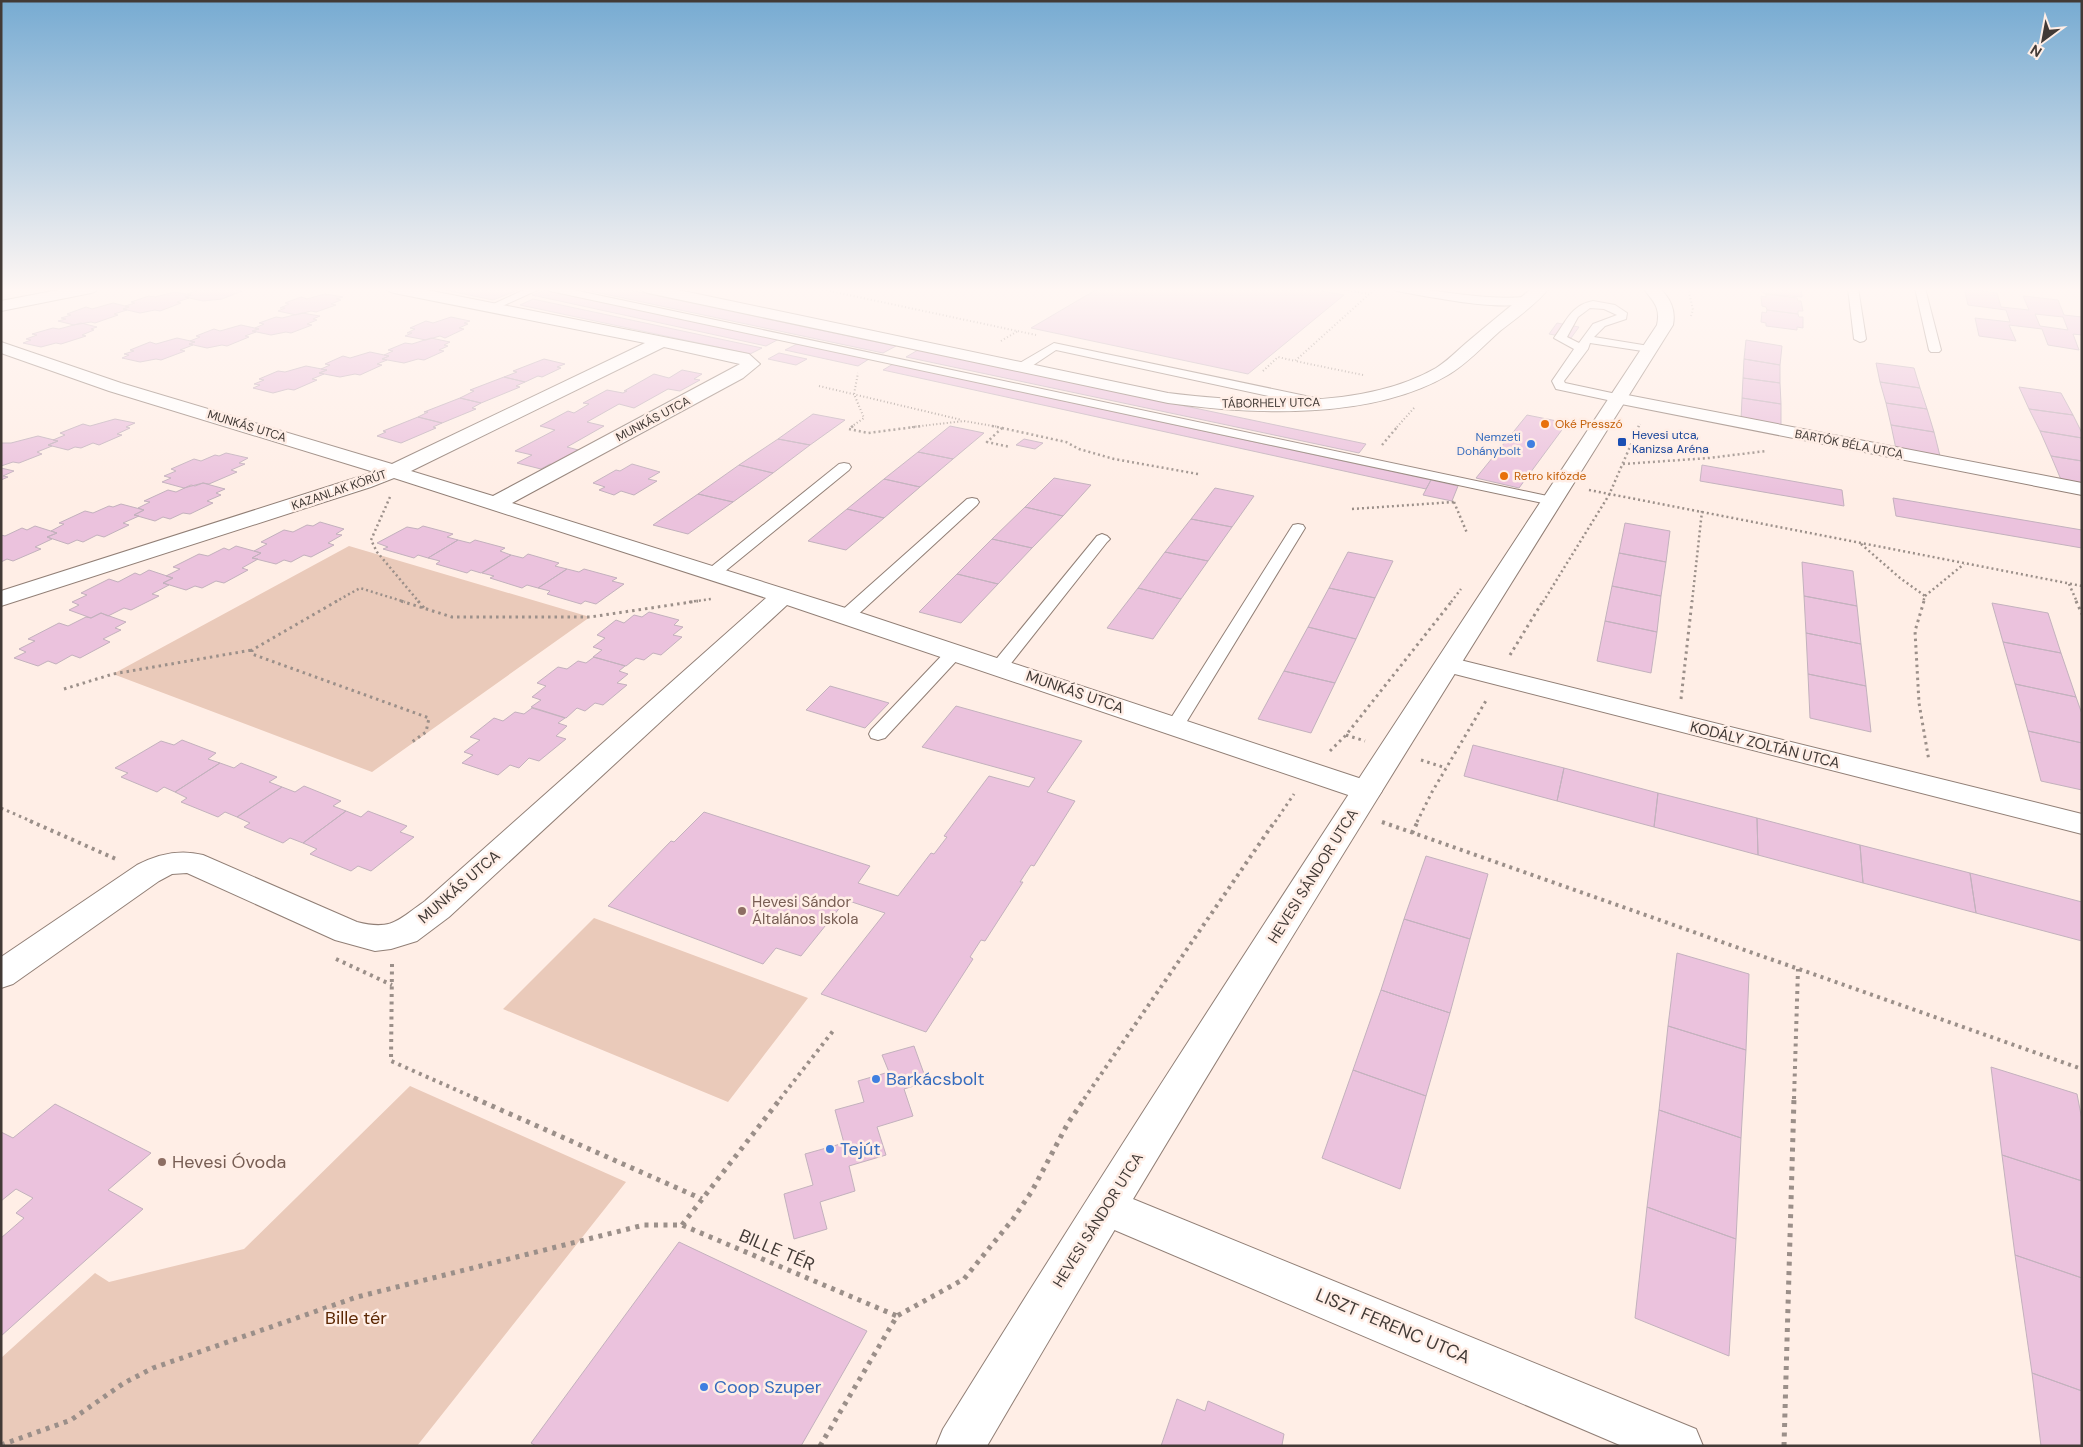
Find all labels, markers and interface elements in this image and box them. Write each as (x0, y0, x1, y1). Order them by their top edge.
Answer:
north arrow (2018, 15, 2068, 65)
text: N (2027, 41, 2045, 61)
street label: MUNKÁS UTCA (613, 393, 693, 445)
street label: TÁBORHELY UTCA (1222, 394, 1320, 412)
street label: MUNKÁS UTCA (205, 406, 289, 446)
place label: Oké Presszó (1555, 416, 1623, 432)
marker: Oké Presszó (1539, 418, 1551, 430)
street label: BARTÓK BÉLA UTCA (1793, 426, 1905, 462)
place label: Hevesi utca, Kanizsa Aréna (1632, 427, 1709, 457)
place label: Nemzeti Dohánybolt (1457, 429, 1521, 459)
marker: Hevesi utca, Kanizsa Aréna (1616, 436, 1628, 448)
marker: Nemzeti Dohánybolt (1525, 438, 1537, 450)
street label: KAZANLAK KÖRÚT (289, 466, 389, 514)
place label: Retro kifőzde (1514, 468, 1587, 484)
marker: Retro kifőzde (1498, 470, 1510, 482)
street label: MUNKÁS UTCA (1023, 666, 1127, 718)
street label: KODÁLY ZOLTÁN UTCA (1688, 717, 1842, 773)
street label: HEVESI SÁNDOR UTCA (1263, 805, 1363, 947)
street label: MUNKÁS UTCA (414, 846, 504, 928)
place label: Hevesi Sándor Általános Iskola (752, 892, 858, 929)
marker: Hevesi Sándor Általános Iskola (736, 905, 748, 917)
place label: Barkácsbolt (886, 1067, 984, 1091)
marker: Barkácsbolt (870, 1073, 882, 1085)
place label: Tejút (840, 1137, 880, 1161)
marker: Tejút (824, 1143, 836, 1155)
street label: HEVESI SÁNDOR UTCA (1048, 1149, 1148, 1291)
place label: Hevesi Óvoda (172, 1150, 286, 1174)
marker: Hevesi Óvoda (156, 1156, 168, 1168)
street label: BILLE TÉR (736, 1223, 818, 1277)
street label: LISZT FERENC UTCA (1312, 1283, 1474, 1369)
park label: Bille tér (325, 1306, 387, 1330)
place label: Coop Szuper (714, 1375, 822, 1399)
marker: Coop Szuper (698, 1381, 710, 1393)

